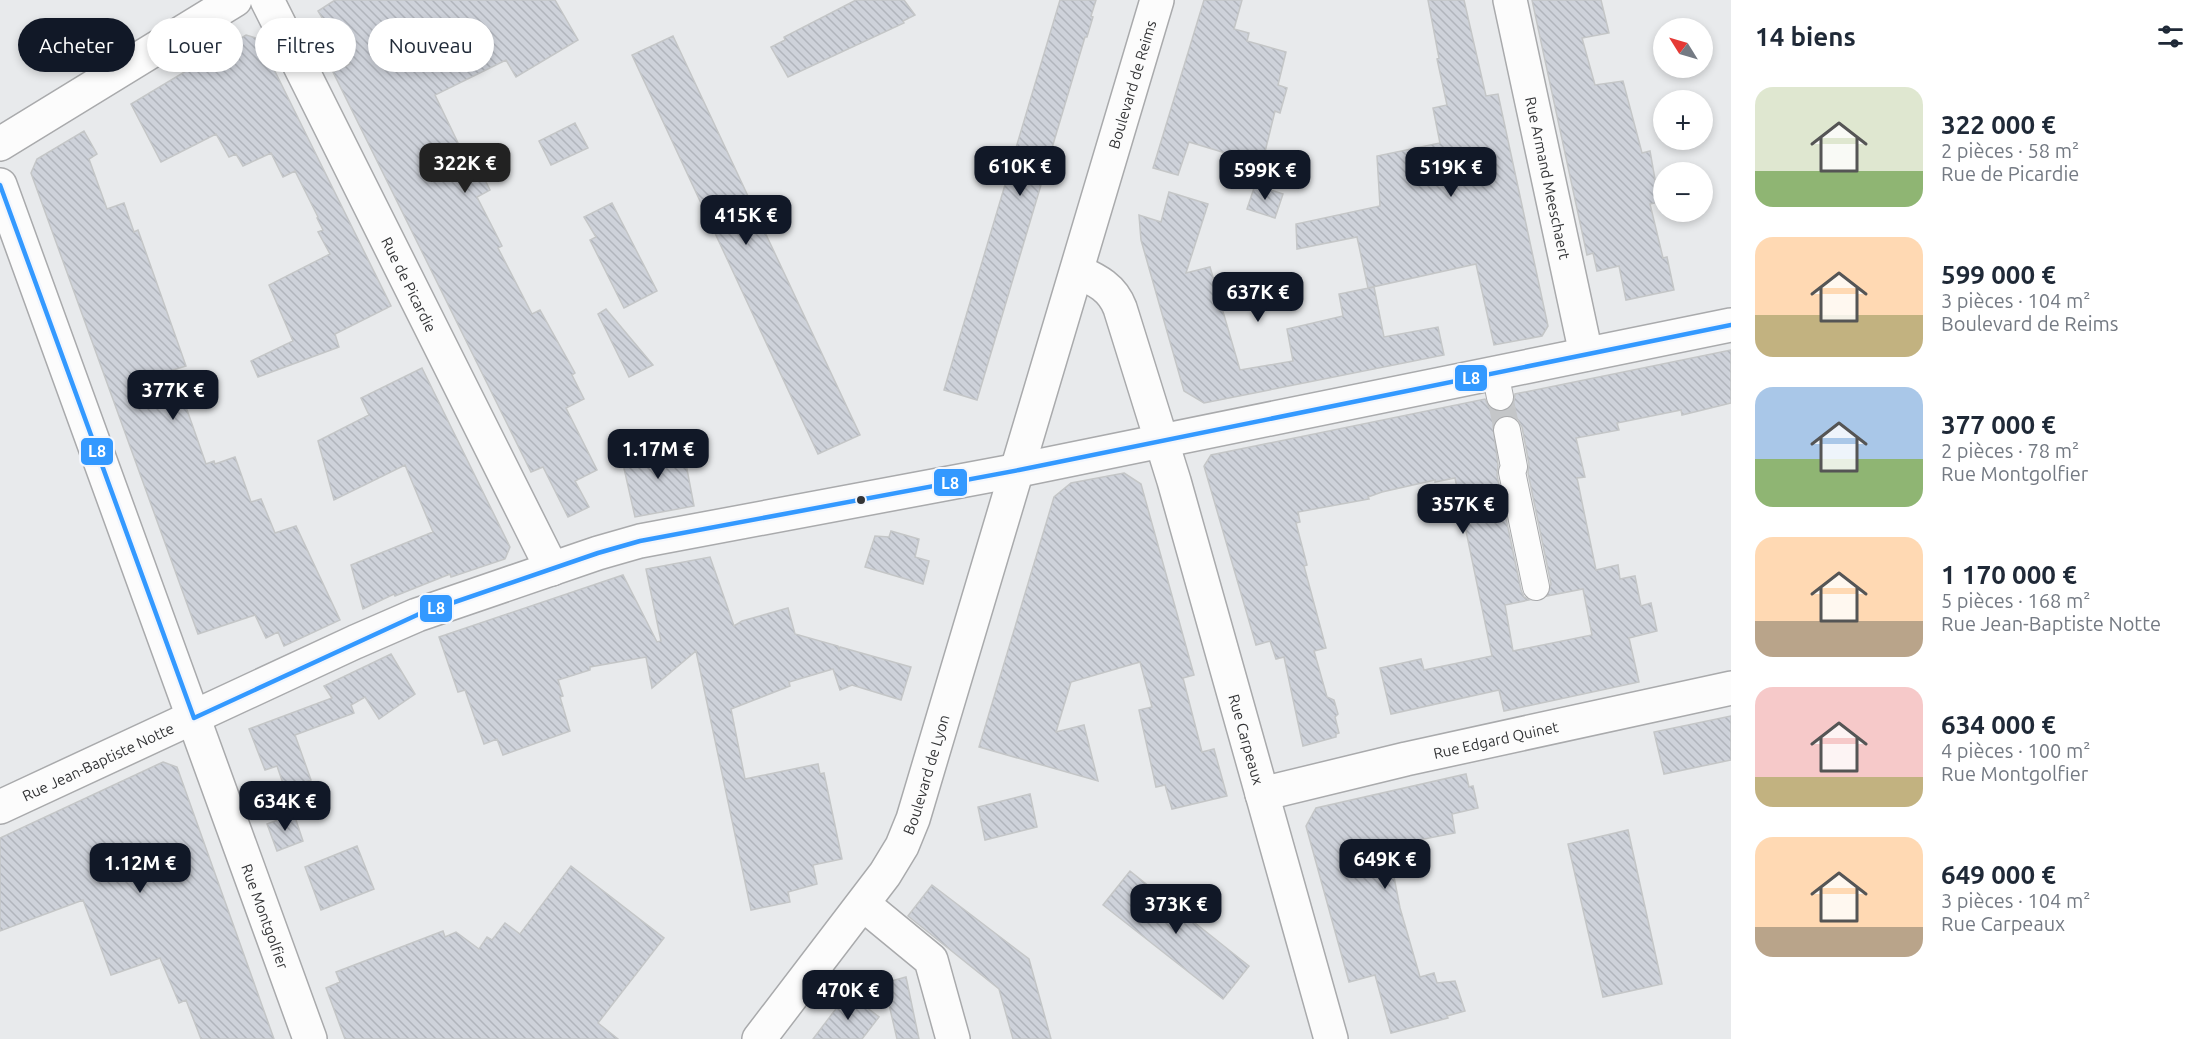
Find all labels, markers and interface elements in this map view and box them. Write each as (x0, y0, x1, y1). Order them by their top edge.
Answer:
chip: Acheter (18, 18, 135, 72)
chip: Louer (147, 18, 243, 72)
chip: Filtres (255, 18, 356, 72)
chip: Nouveau (368, 18, 494, 72)
street label: Boulevard de Reims (1105, 18, 1159, 151)
north arrow (1653, 18, 1713, 78)
map controls (1653, 18, 1713, 222)
icon: filters (2154, 20, 2187, 53)
text: 14 biens (1755, 22, 1856, 51)
button: + (1653, 90, 1713, 150)
street label: Rue Armand Meeschaert (1522, 95, 1574, 261)
text: 322 000 € (1941, 110, 2056, 139)
icon: home (1803, 111, 1875, 183)
text: 2 pièces · 58 m² (1941, 139, 2079, 162)
pin: 322K € (416, 143, 514, 194)
pin: 610K € (971, 146, 1069, 197)
pin: 519K € (1402, 147, 1500, 198)
pin: 599K € (1216, 150, 1314, 201)
text: 322K € (433, 151, 497, 174)
text: 610K € (988, 154, 1052, 177)
text: 519K € (1419, 155, 1483, 178)
text: 599K € (1233, 158, 1297, 181)
button: − (1653, 162, 1713, 222)
text: Rue de Picardie (1941, 162, 2079, 185)
pin: 415K € (697, 195, 795, 246)
text: 415K € (714, 203, 778, 226)
street label: Rue de Picardie (379, 234, 440, 335)
text: 599 000 € (1941, 260, 2056, 289)
icon: home (1803, 261, 1875, 333)
pin: 637K € (1209, 272, 1307, 323)
text: 637K € (1226, 280, 1290, 303)
text: 3 pièces · 104 m² (1941, 289, 2090, 312)
text: Boulevard de Reims (1941, 312, 2119, 335)
line badge: L8 (1454, 364, 1488, 392)
text: L8 (1462, 369, 1480, 387)
pin: 377K € (124, 370, 222, 421)
text: 377K € (141, 378, 205, 401)
text: 377 000 € (1941, 410, 2056, 439)
icon: home (1803, 411, 1875, 483)
pin: 1.17M € (603, 429, 713, 480)
line badge: L8 (80, 437, 114, 466)
text: 1.17M € (622, 437, 694, 460)
text: 2 pièces · 78 m² (1941, 439, 2079, 462)
text: L8 (88, 442, 106, 460)
text: Rue Montgolfier (1941, 462, 2088, 485)
line badge: L8 (933, 468, 968, 497)
text: L8 (941, 474, 959, 492)
pin: 357K € (1414, 484, 1512, 535)
text: 357K € (1431, 492, 1495, 515)
unlabelled marker (855, 494, 867, 506)
text: 1 170 000 € (1941, 560, 2077, 589)
icon: home (1803, 561, 1875, 633)
text: 5 pièces · 168 m² (1941, 589, 2090, 612)
line badge: L8 (419, 594, 453, 623)
text: L8 (427, 599, 445, 617)
text: Rue Jean-Baptiste Notte (1941, 612, 2161, 635)
street label: Rue Carpeaux (1226, 692, 1268, 787)
text: 634 000 € (1941, 710, 2056, 739)
icon: home (1803, 711, 1875, 783)
street label: Boulevard de Lyon (899, 712, 952, 837)
street label: Rue Edgard Quinet (1432, 717, 1560, 761)
street label: Rue Jean-Baptiste Notte (19, 719, 176, 804)
text: 4 pièces · 100 m² (1941, 739, 2090, 762)
text: Rue Montgolfier (1941, 762, 2088, 785)
pin: 634K € (236, 781, 334, 832)
text: 634K € (253, 789, 317, 812)
pin: 649K € (1336, 839, 1434, 890)
pin: 1.12M € (85, 843, 195, 894)
text: 649K € (1353, 847, 1417, 870)
text: 1.12M € (104, 851, 176, 874)
text: 649 000 € (1941, 860, 2056, 889)
street label: Rue Montgolfier (239, 861, 292, 972)
icon: home (1803, 861, 1875, 933)
pin: 373K € (1127, 884, 1225, 935)
text: 3 pièces · 104 m² (1941, 889, 2090, 912)
text: 373K € (1144, 892, 1208, 915)
text: Rue Carpeaux (1941, 912, 2065, 935)
pin: 470K € (799, 970, 897, 1021)
text: 470K € (816, 978, 880, 1001)

